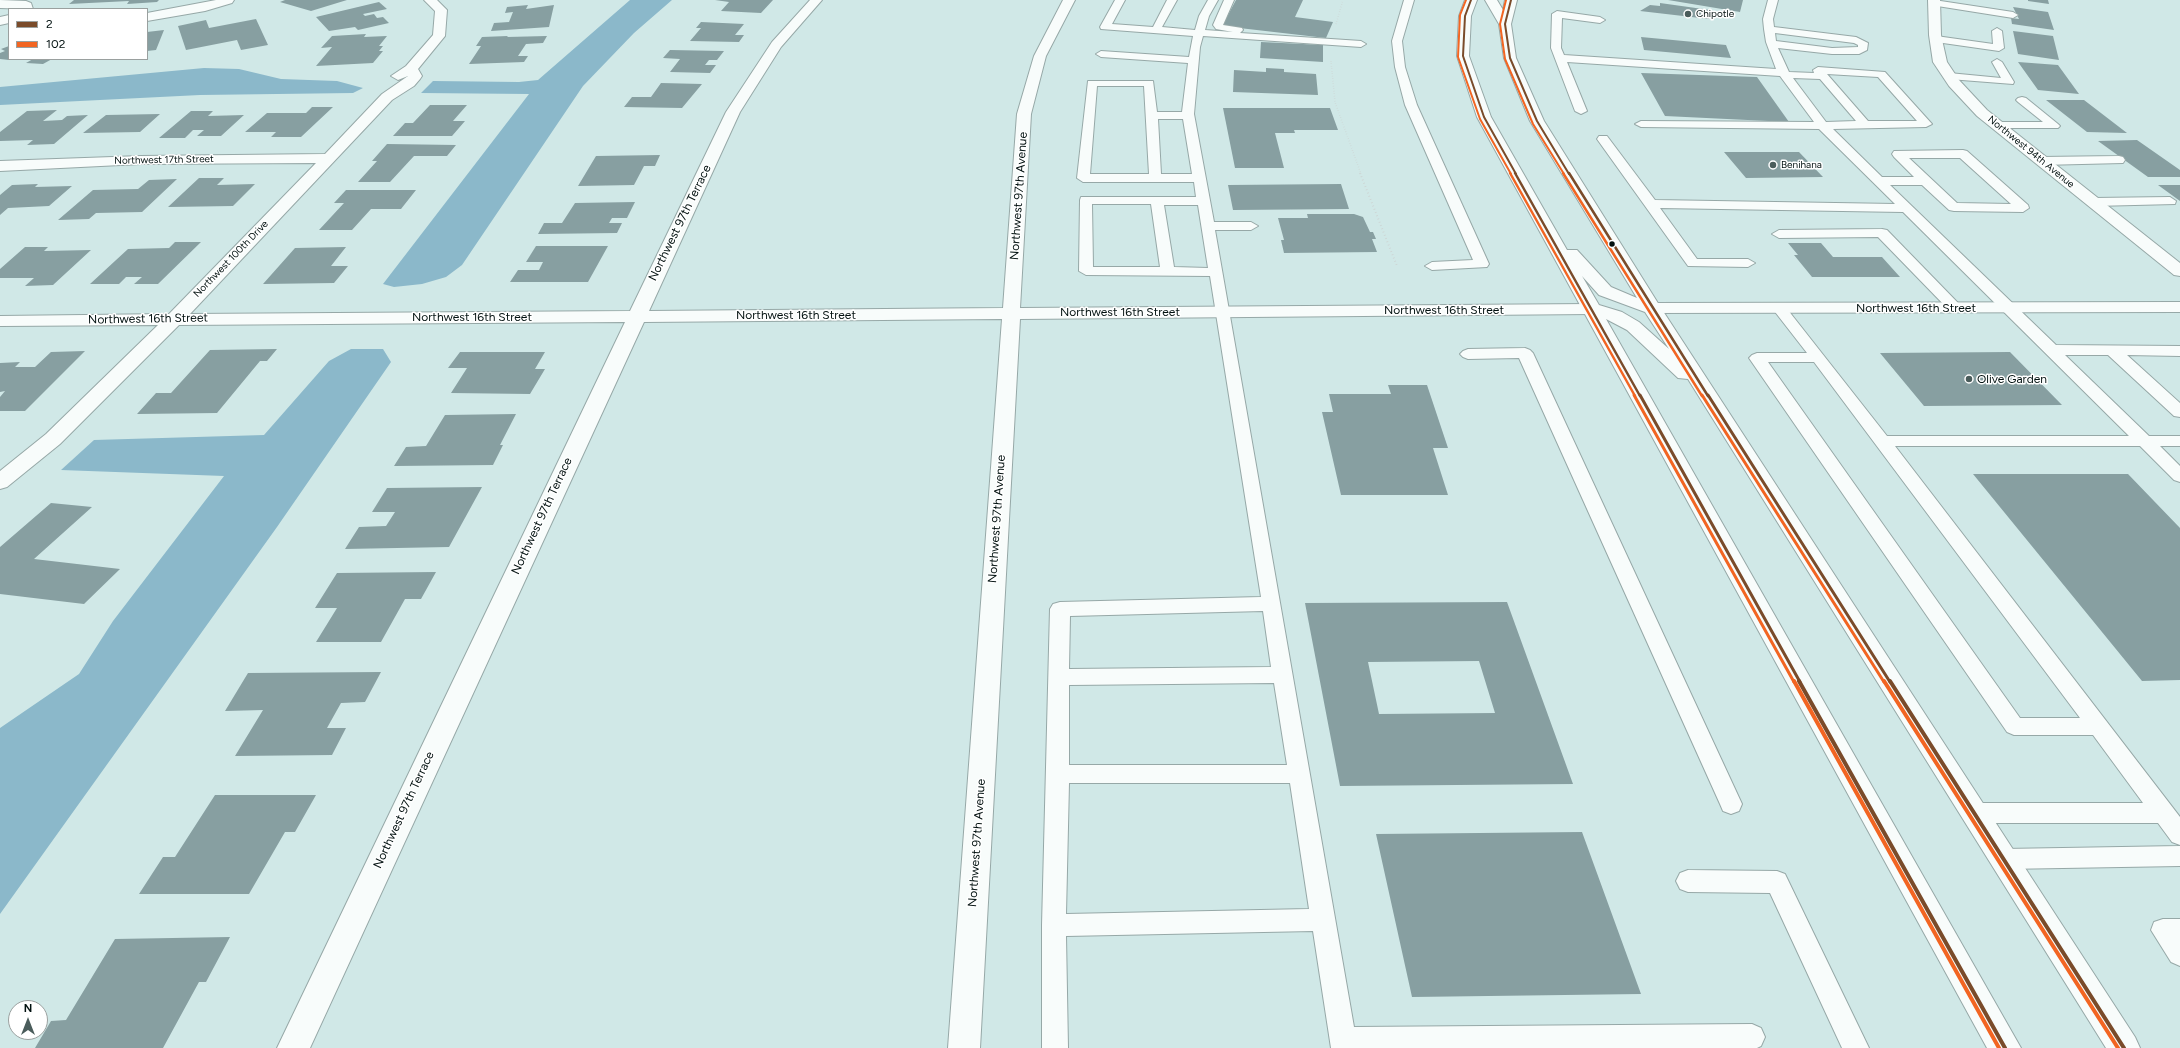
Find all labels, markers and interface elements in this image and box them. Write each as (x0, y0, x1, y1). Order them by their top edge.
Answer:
legend (8, 8, 148, 60)
place label: Chipotle (1696, 8, 1734, 20)
marker: Chipotle (1683, 9, 1693, 19)
text: 2 (46, 17, 53, 31)
text: 102 (46, 37, 65, 51)
street label: Northwest 94th Avenue (1985, 113, 2077, 191)
street label: Northwest 97th Avenue (1007, 131, 1031, 261)
street label: Northwest 17th Street (114, 153, 214, 167)
place label: Benihana (1781, 159, 1822, 171)
marker: Benihana (1768, 160, 1778, 170)
street label: Northwest 97th Terrace (646, 163, 714, 283)
street label: Northwest 100th Drive (191, 218, 271, 300)
unlabelled marker (1607, 239, 1617, 249)
street label: Northwest 16th Street (1856, 301, 1976, 315)
street label: Northwest 16th Street (1384, 303, 1504, 317)
street label: Northwest 16th Street (1060, 305, 1180, 319)
street label: Northwest 16th Street (736, 308, 856, 322)
street label: Northwest 16th Street (412, 310, 532, 324)
street label: Northwest 16th Street (88, 311, 208, 327)
place label: Olive Garden (1977, 372, 2047, 386)
marker: Olive Garden (1964, 374, 1974, 384)
street label: Northwest 97th Avenue (985, 454, 1009, 584)
street label: Northwest 97th Terrace (509, 455, 575, 577)
street label: Northwest 97th Terrace (371, 749, 437, 871)
street label: Northwest 97th Avenue (965, 778, 989, 908)
north arrow (8, 1000, 48, 1040)
text: N (24, 1002, 32, 1015)

